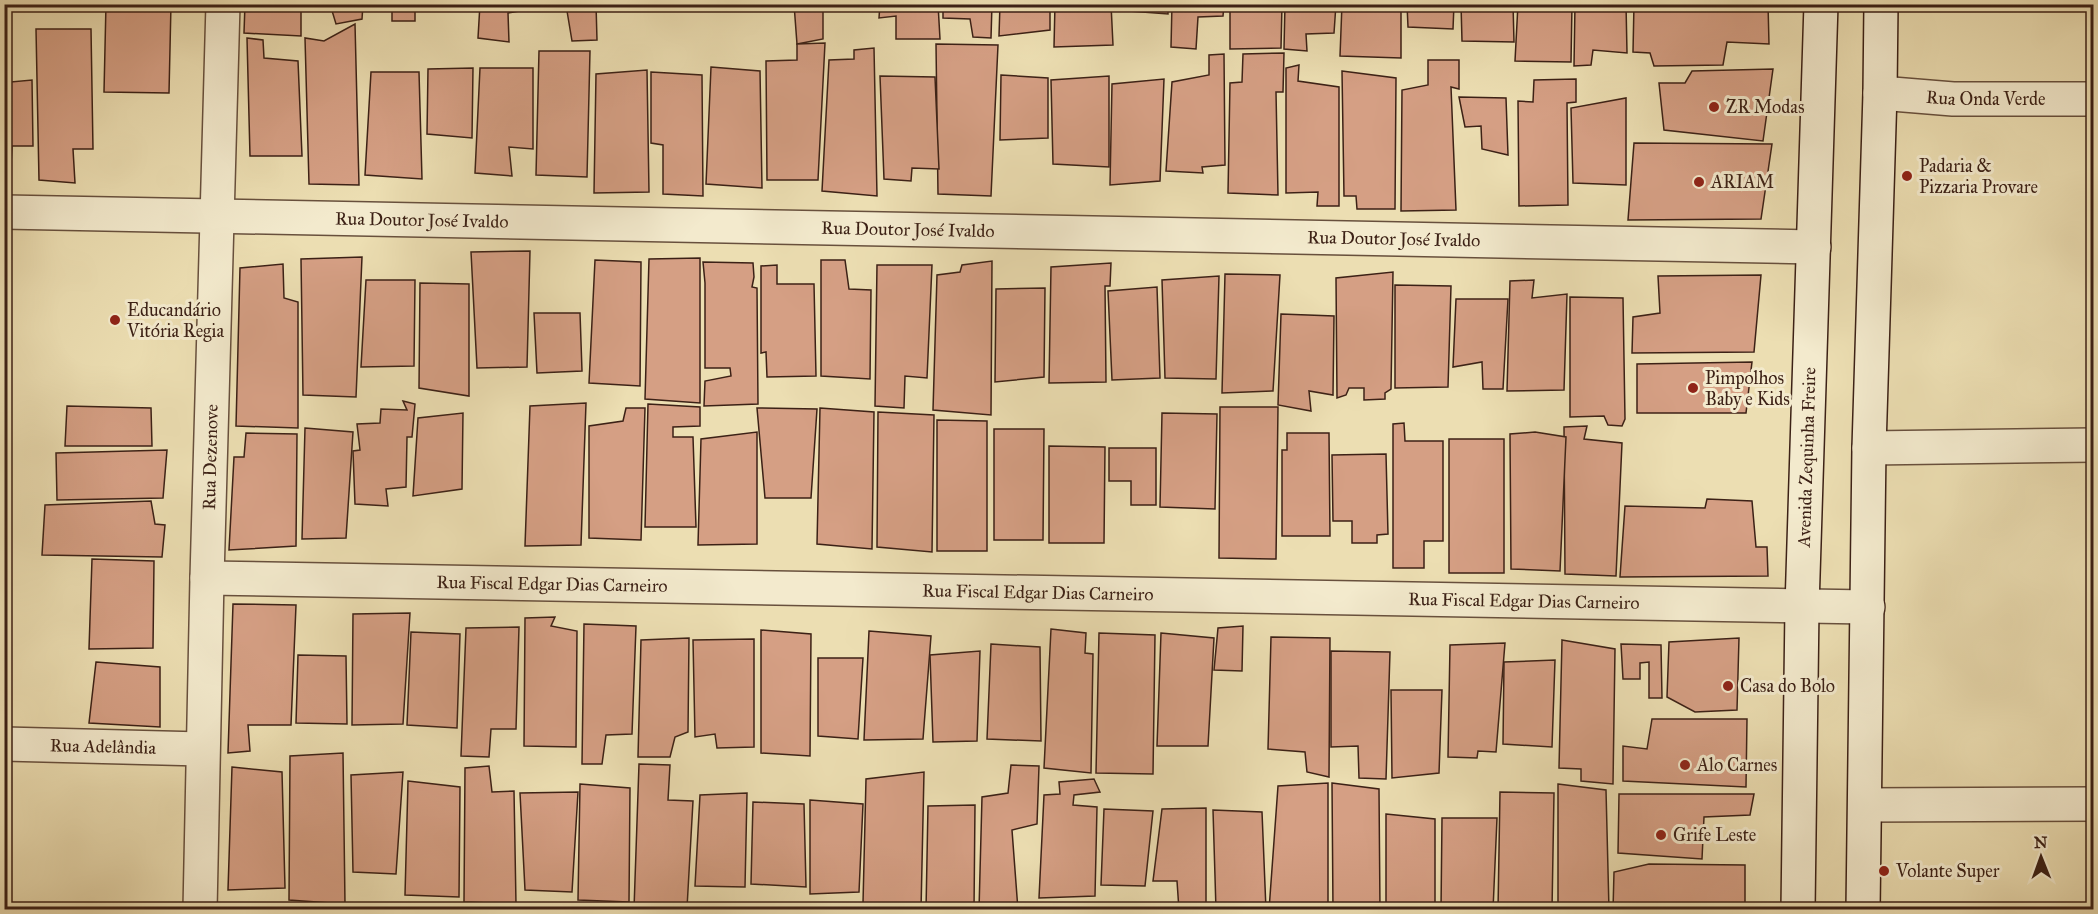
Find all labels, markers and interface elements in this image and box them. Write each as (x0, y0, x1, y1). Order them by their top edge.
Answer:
street label: Rua Onda Verde (1925, 86, 2046, 110)
place label: ZR Modas (1726, 96, 1805, 118)
marker: ZR Modas (1707, 100, 1721, 114)
place label: Padaria & Pizzaria Provare (1919, 155, 2038, 198)
marker: Padaria & Pizzaria Provare (1900, 169, 1914, 183)
place label: ARIAM (1710, 171, 1774, 193)
marker: ARIAM (1692, 175, 1706, 189)
street label: Rua Doutor José Ivaldo (335, 207, 509, 233)
street label: Rua Doutor José Ivaldo (821, 217, 995, 242)
street label: Rua Doutor José Ivaldo (1307, 226, 1481, 252)
place label: Educandário Vitória Regia (126, 299, 224, 343)
marker: Educandário Vitória Regia (108, 313, 122, 327)
place label: Pimpolhos Baby e Kids (1705, 367, 1790, 410)
street label: Avenida Zequinha Freire (1793, 367, 1821, 549)
marker: Pimpolhos Baby e Kids (1686, 381, 1700, 395)
street label: Rua Dezenove (198, 404, 223, 510)
street label: Rua Fiscal Edgar Dias Carneiro (436, 571, 668, 597)
street label: Rua Fiscal Edgar Dias Carneiro (922, 579, 1154, 606)
street label: Rua Fiscal Edgar Dias Carneiro (1408, 588, 1640, 614)
place label: Casa do Bolo (1740, 675, 1835, 697)
marker: Casa do Bolo (1721, 679, 1735, 693)
street label: Rua Adelândia (50, 734, 157, 759)
place label: Alo Carnes (1696, 754, 1777, 776)
marker: Alo Carnes (1678, 758, 1692, 772)
place label: Grife Leste (1673, 824, 1756, 846)
north arrow (2011, 827, 2071, 887)
marker: Grife Leste (1654, 828, 1668, 842)
text: N (2034, 833, 2048, 852)
place label: Volante Super (1895, 860, 2000, 882)
marker: Volante Super (1877, 864, 1891, 878)

